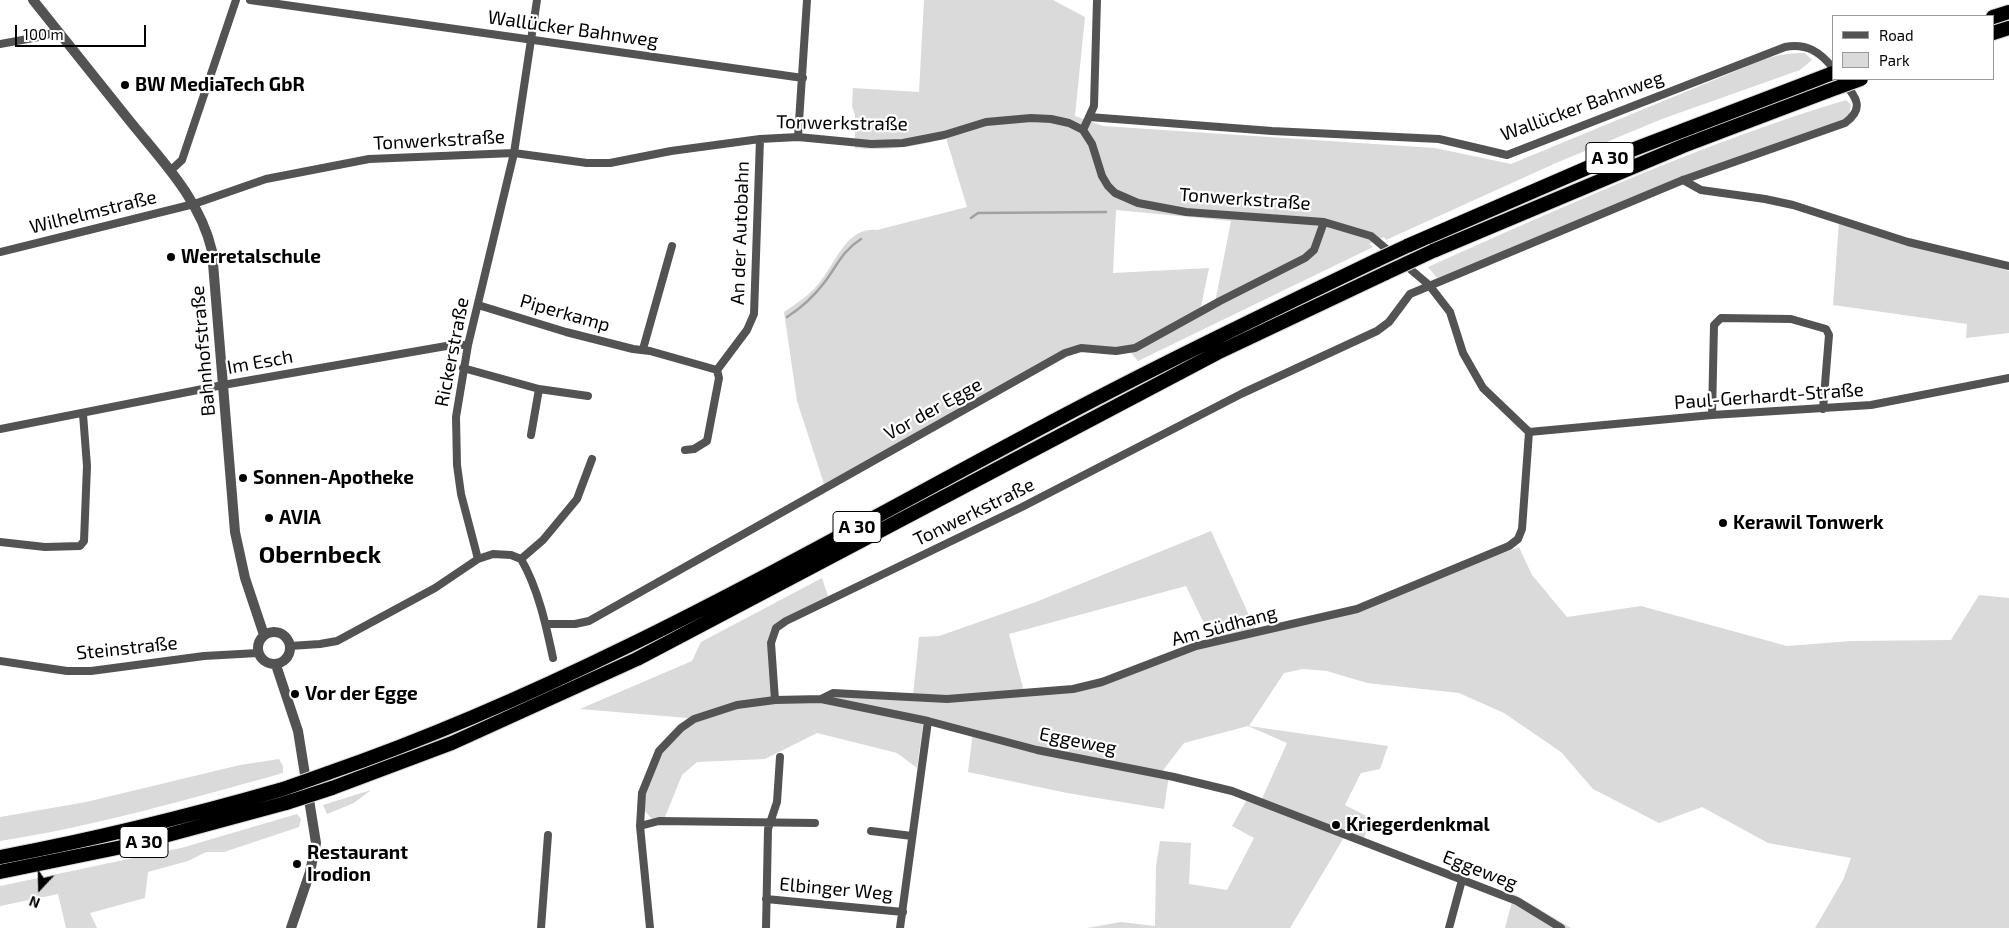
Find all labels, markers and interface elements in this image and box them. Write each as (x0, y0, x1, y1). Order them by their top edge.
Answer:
street label: Wallücker Bahnweg (486, 6, 660, 52)
scale bar (18, 15, 149, 47)
legend (1832, 15, 1994, 80)
text: 100 m (23, 25, 64, 43)
text: Road (1879, 26, 1914, 44)
text: Park (1879, 51, 1910, 69)
street label: Wallücker Bahnweg (1497, 66, 1667, 146)
place label: BW MediaTech GbR (135, 74, 305, 96)
marker: BW MediaTech GbR (119, 79, 131, 91)
street label: Tonwerkstraße (776, 110, 908, 136)
street label: Tonwerkstraße (373, 125, 505, 155)
road number: A 30 (1586, 142, 1634, 174)
street label: An der Autobahn (726, 161, 754, 305)
street label: Tonwerkstraße (1178, 183, 1312, 215)
street label: Wilhelmstraße (27, 185, 159, 239)
place label: Werretalschule (181, 246, 321, 268)
marker: Werretalschule (165, 251, 177, 263)
street label: Bahnhofstraße (186, 285, 220, 417)
street label: Piperkamp (517, 289, 613, 337)
street label: Rickerstraße (430, 295, 474, 409)
street label: Im Esch (225, 345, 295, 379)
street label: Vor der Egge (880, 373, 986, 445)
street label: Paul-Gerhardt-Straße (1673, 378, 1865, 414)
place label: Sonnen-Apotheke (253, 467, 414, 489)
marker: Sonnen-Apotheke (237, 472, 249, 484)
street label: Tonwerkstraße (910, 473, 1038, 551)
place label: AVIA (279, 507, 321, 529)
marker: AVIA (263, 512, 275, 524)
road number: A 30 (833, 512, 881, 542)
place label: Kerawil Tonwerk (1733, 512, 1884, 534)
marker: Kerawil Tonwerk (1717, 517, 1729, 529)
district label: Obernbeck (259, 541, 381, 569)
street label: Am Südhang (1169, 601, 1279, 651)
street label: Steinstraße (75, 631, 179, 665)
place label: Vor der Egge (305, 683, 418, 705)
marker: Vor der Egge (289, 688, 301, 700)
street label: Eggeweg (1037, 722, 1119, 760)
place label: Kriegerdenkmal (1346, 814, 1490, 836)
marker: Kriegerdenkmal (1330, 819, 1342, 831)
road number: A 30 (120, 826, 168, 858)
place label: Restaurant Irodion (307, 842, 408, 886)
street label: Eggeweg (1439, 845, 1521, 895)
marker: Restaurant Irodion (291, 858, 303, 870)
north arrow (15, 863, 65, 913)
street label: Elbinger Weg (778, 873, 894, 905)
text: N (27, 893, 42, 912)

